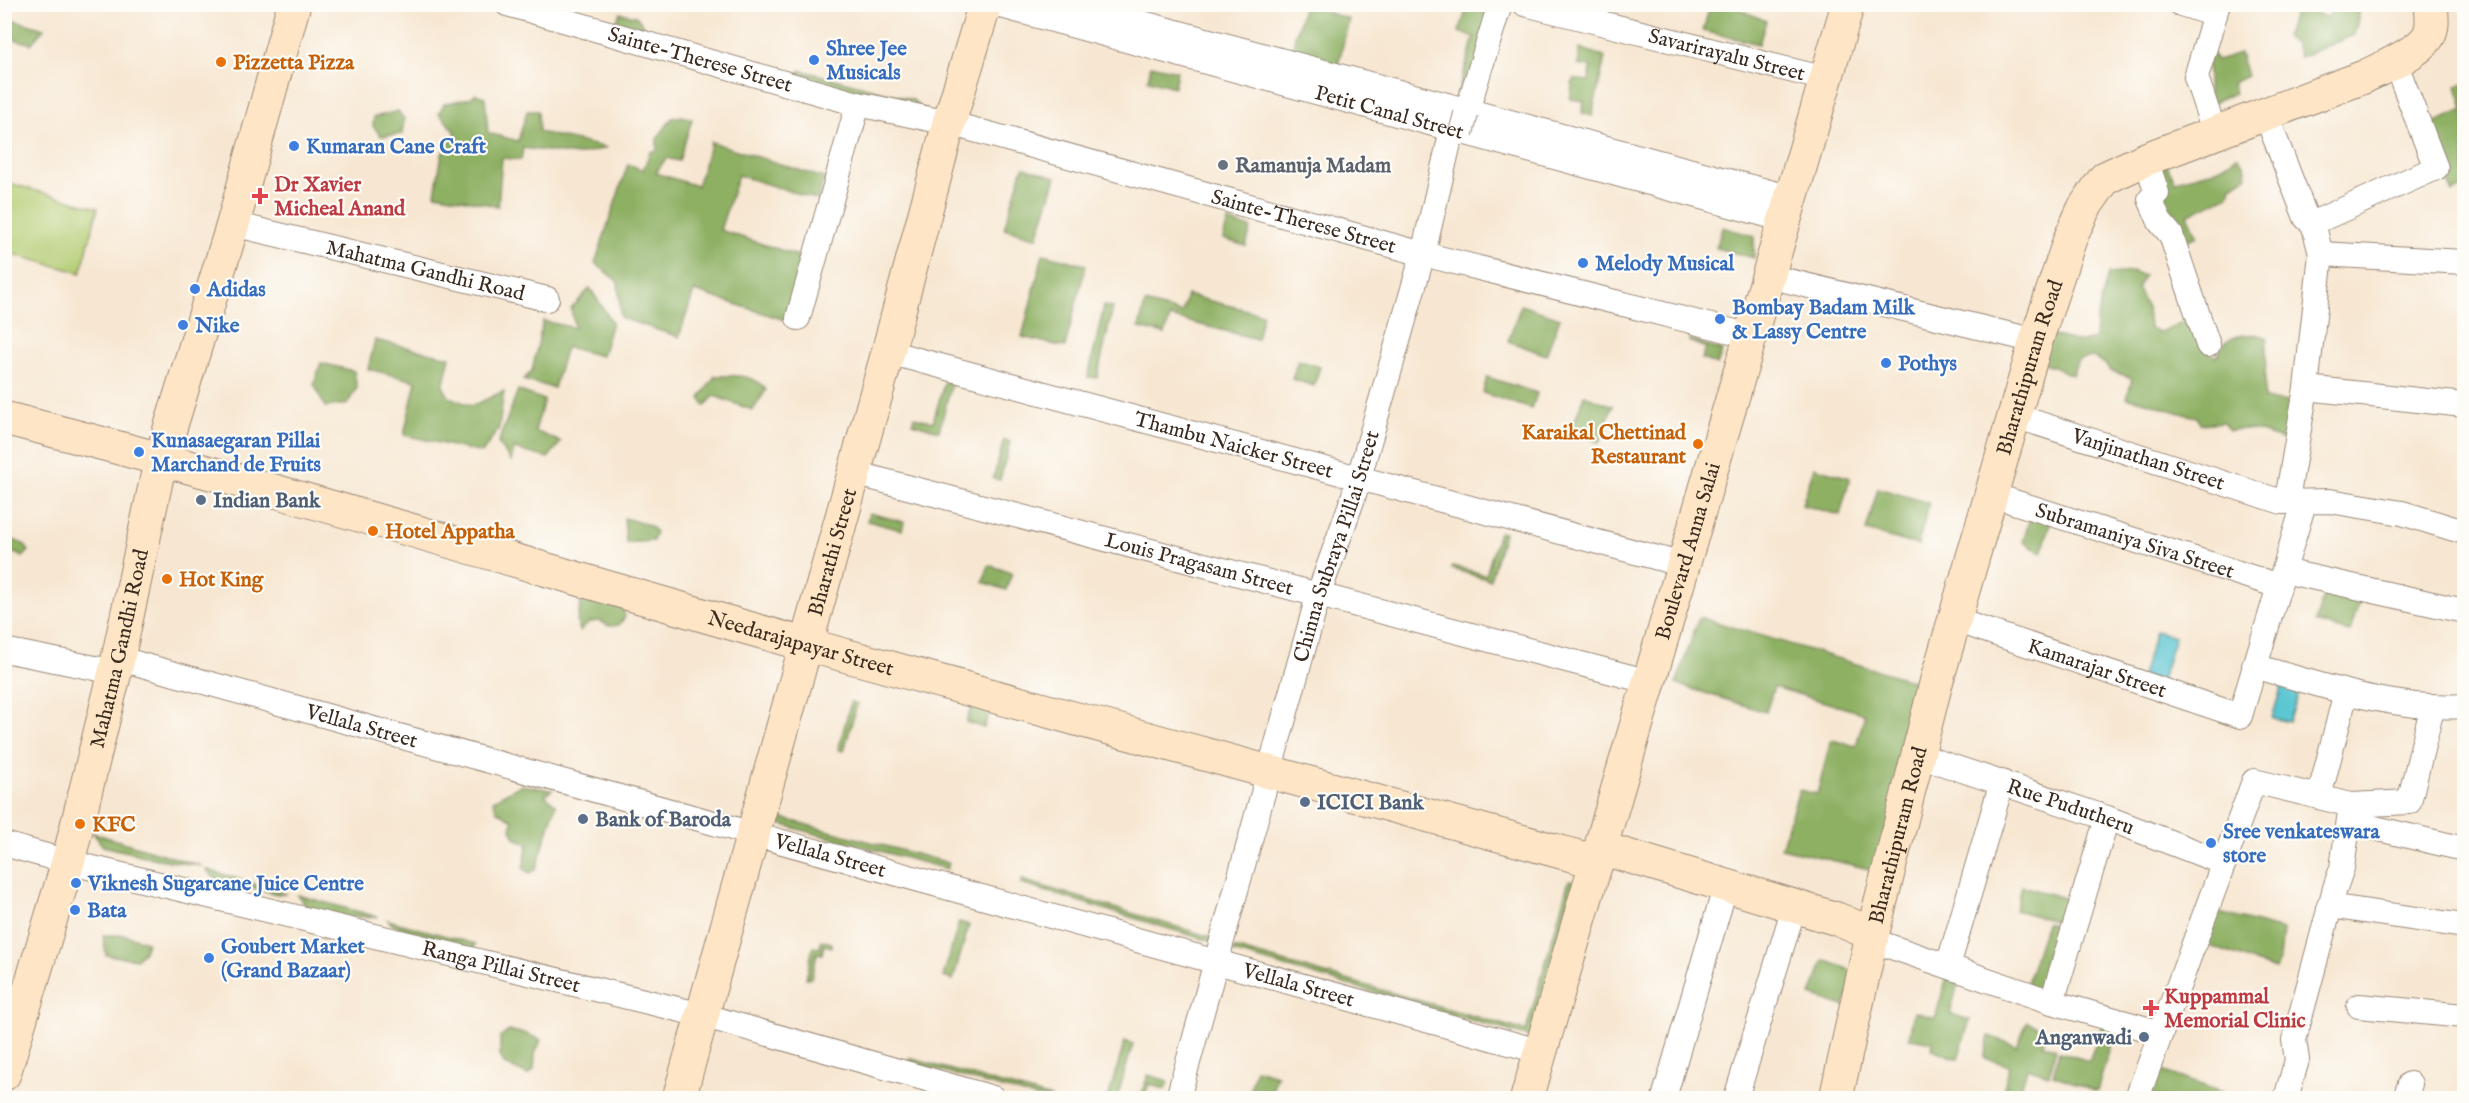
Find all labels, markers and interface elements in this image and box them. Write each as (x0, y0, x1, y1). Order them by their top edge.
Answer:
street label: Sainte-Therese Street (605, 21, 795, 100)
street label: Savarirayalu Street (1645, 23, 1808, 88)
place label: Shree Jee Musicals (826, 36, 907, 87)
place label: Pizzetta Pizza (233, 50, 355, 77)
marker: Shree Jee Musicals (807, 53, 821, 67)
marker: Pizzetta Pizza (214, 55, 228, 69)
street label: Petit Canal Street (1312, 80, 1467, 147)
place label: Kumaran Cane Craft (306, 134, 487, 161)
marker: Kumaran Cane Craft (287, 139, 301, 153)
place label: Ramanuja Madam (1235, 153, 1392, 180)
marker: Ramanuja Madam (1216, 158, 1230, 172)
place label: Dr Xavier Micheal Anand (274, 172, 406, 223)
street label: Sainte-Therese Street (1208, 184, 1399, 261)
marker: Dr Xavier Micheal Anand (251, 187, 269, 205)
street label: Mahatma Gandhi Road (323, 235, 528, 308)
place label: Melody Musical (1595, 251, 1736, 278)
marker: Melody Musical (1576, 256, 1590, 270)
street label: Bharathipuram Road (1991, 276, 2071, 459)
place label: Adidas (206, 277, 266, 304)
marker: Adidas (188, 282, 202, 296)
place label: Bombay Badam Milk & Lassy Centre (1732, 295, 1916, 346)
marker: Bombay Badam Milk & Lassy Centre (1713, 312, 1727, 326)
place label: Nike (194, 313, 240, 340)
marker: Nike (176, 318, 190, 332)
place label: Pothys (1898, 351, 1957, 378)
marker: Pothys (1879, 356, 1893, 370)
street label: Thambu Naicker Street (1131, 406, 1336, 486)
place label: Karaikal Chettinad Restaurant (1521, 420, 1687, 471)
street label: Vanjinathan Street (2067, 423, 2228, 498)
place label: Kunasaegaran Pillai Marchand de Fruits (151, 428, 321, 479)
street label: Chinna Subraya Pillai Street (1288, 428, 1387, 666)
marker: Karaikal Chettinad Restaurant (1691, 437, 1705, 451)
marker: Kunasaegaran Pillai Marchand de Fruits (132, 445, 146, 459)
street label: Boulevard Anna Salai (1650, 460, 1728, 643)
street label: Bharathi Street (803, 485, 864, 620)
place label: Indian Bank (213, 488, 321, 515)
marker: Indian Bank (194, 493, 208, 507)
street label: Subramaniya Siva Street (2032, 498, 2237, 586)
place label: Hotel Appatha (385, 519, 516, 546)
marker: Hotel Appatha (366, 524, 380, 538)
street label: Louis Pragasam Street (1102, 527, 1296, 603)
street label: Mahatma Gandhi Road (85, 546, 156, 751)
place label: Hot King (179, 567, 264, 594)
marker: Hot King (160, 572, 174, 586)
street label: Needarajapayar Street (704, 605, 897, 683)
street label: Kamarajar Street (2024, 633, 2170, 705)
street label: Vellala Street (302, 699, 420, 755)
street label: Bharathipuram Road (1864, 743, 1935, 927)
street label: Rue Pudutheru (2003, 774, 2138, 842)
place label: ICICI Bank (1317, 790, 1424, 817)
marker: ICICI Bank (1298, 795, 1312, 809)
place label: Bank of Baroda (595, 807, 732, 834)
place label: KFC (92, 812, 136, 839)
marker: Bank of Baroda (576, 812, 590, 826)
marker: KFC (73, 817, 87, 831)
place label: Sree venkateswara store (2223, 819, 2381, 870)
street label: Vellala Street (770, 828, 889, 885)
marker: Sree venkateswara store (2204, 836, 2218, 850)
place label: Viknesh Sugarcane Juice Centre (87, 871, 364, 898)
marker: Viknesh Sugarcane Juice Centre (69, 876, 83, 890)
place label: Bata (87, 898, 127, 925)
marker: Bata (68, 903, 82, 917)
place label: Goubert Market (Grand Bazaar) (221, 934, 365, 985)
street label: Ranga Pillai Street (419, 936, 583, 1000)
marker: Goubert Market (Grand Bazaar) (202, 951, 216, 965)
street label: Vellala Street (1238, 958, 1357, 1014)
place label: Kuppammal Memorial Clinic (2164, 984, 2305, 1035)
marker: Kuppammal Memorial Clinic (2142, 999, 2160, 1017)
place label: Anganwadi (2035, 1025, 2132, 1052)
marker: Anganwadi (2137, 1030, 2151, 1044)

